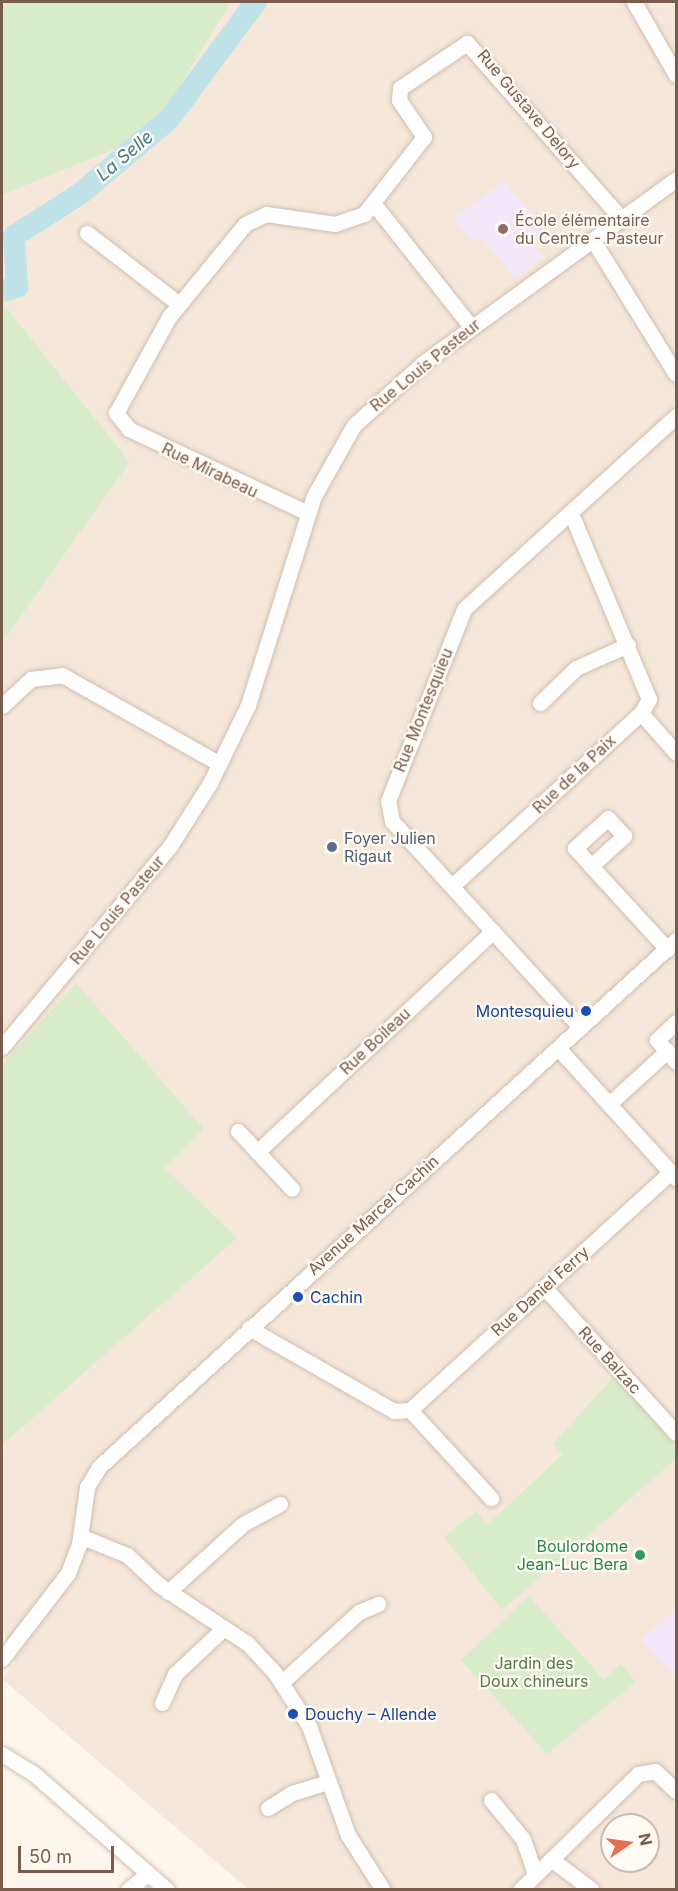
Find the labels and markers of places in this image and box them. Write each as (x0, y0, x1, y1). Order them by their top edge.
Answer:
place label: École élémentaire du Centre - Pasteur (515, 210, 663, 248)
marker: École élémentaire du Centre - Pasteur (496, 222, 510, 236)
place label: Foyer Julien Rigaut (344, 828, 436, 866)
marker: Foyer Julien Rigaut (325, 840, 339, 854)
place label: Montesquieu (476, 1001, 574, 1021)
marker: Montesquieu (579, 1004, 593, 1018)
place label: Cachin (310, 1287, 363, 1307)
marker: Cachin (291, 1290, 305, 1304)
place label: Boulordome Jean-Luc Bera (517, 1536, 628, 1574)
marker: Boulordome Jean-Luc Bera (633, 1548, 647, 1562)
place label: Douchy – Allende (305, 1704, 437, 1724)
marker: Douchy – Allende (286, 1707, 300, 1721)

